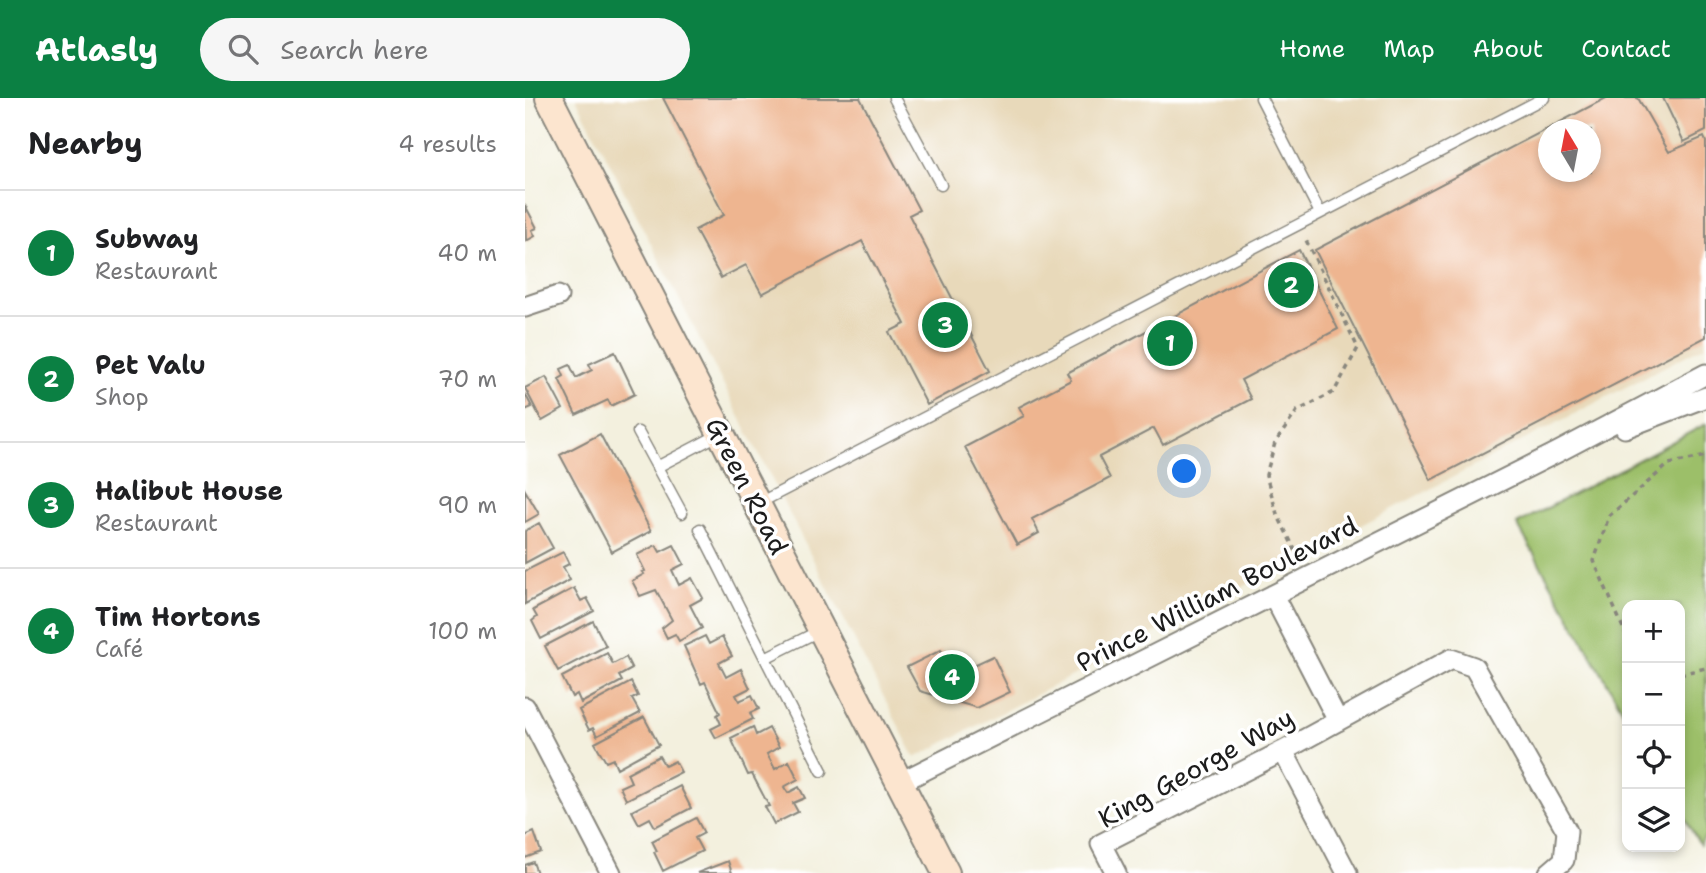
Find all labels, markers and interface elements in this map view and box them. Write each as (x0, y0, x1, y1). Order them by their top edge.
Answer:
search box (200, 18, 690, 81)
text: Atlasly (35, 27, 158, 72)
icon: search (224, 30, 262, 68)
text: Search here (280, 32, 429, 67)
text: Home (1279, 33, 1345, 65)
text: Map (1383, 33, 1435, 65)
text: About (1473, 33, 1543, 65)
text: Contact (1581, 33, 1671, 65)
north arrow (1538, 119, 1601, 182)
text: Nearby (28, 123, 143, 164)
text: 4 results (398, 129, 497, 159)
text: Subway (95, 221, 199, 256)
text: 1 (46, 238, 56, 268)
text: 40 m (437, 238, 497, 268)
text: Restaurant (95, 256, 218, 286)
pin: 2 (1268, 259, 1314, 311)
pin: 3 (922, 299, 968, 351)
pin: 1 (1147, 317, 1193, 369)
text: Pet Valu (95, 347, 206, 382)
text: 2 (43, 364, 59, 394)
text: 70 m (438, 364, 497, 394)
text: Shop (95, 382, 149, 412)
street label: Green Road (698, 411, 797, 560)
your location (1167, 454, 1201, 488)
text: Halibut House (95, 473, 283, 508)
text: 3 (43, 490, 59, 520)
text: 90 m (437, 490, 497, 520)
street label: Prince William Boulevard (1070, 507, 1364, 680)
text: Restaurant (95, 508, 218, 538)
text: Tim Hortons (95, 599, 261, 634)
map controls (1622, 600, 1685, 852)
button: + (1622, 600, 1685, 663)
text: 4 (43, 616, 59, 646)
text: 100 m (428, 616, 497, 646)
text: Café (95, 634, 143, 664)
pin: 4 (929, 651, 975, 703)
button: − (1622, 663, 1685, 726)
street label: King George Way (1092, 699, 1300, 836)
button: locate (1622, 726, 1685, 789)
button: layers (1622, 789, 1685, 852)

